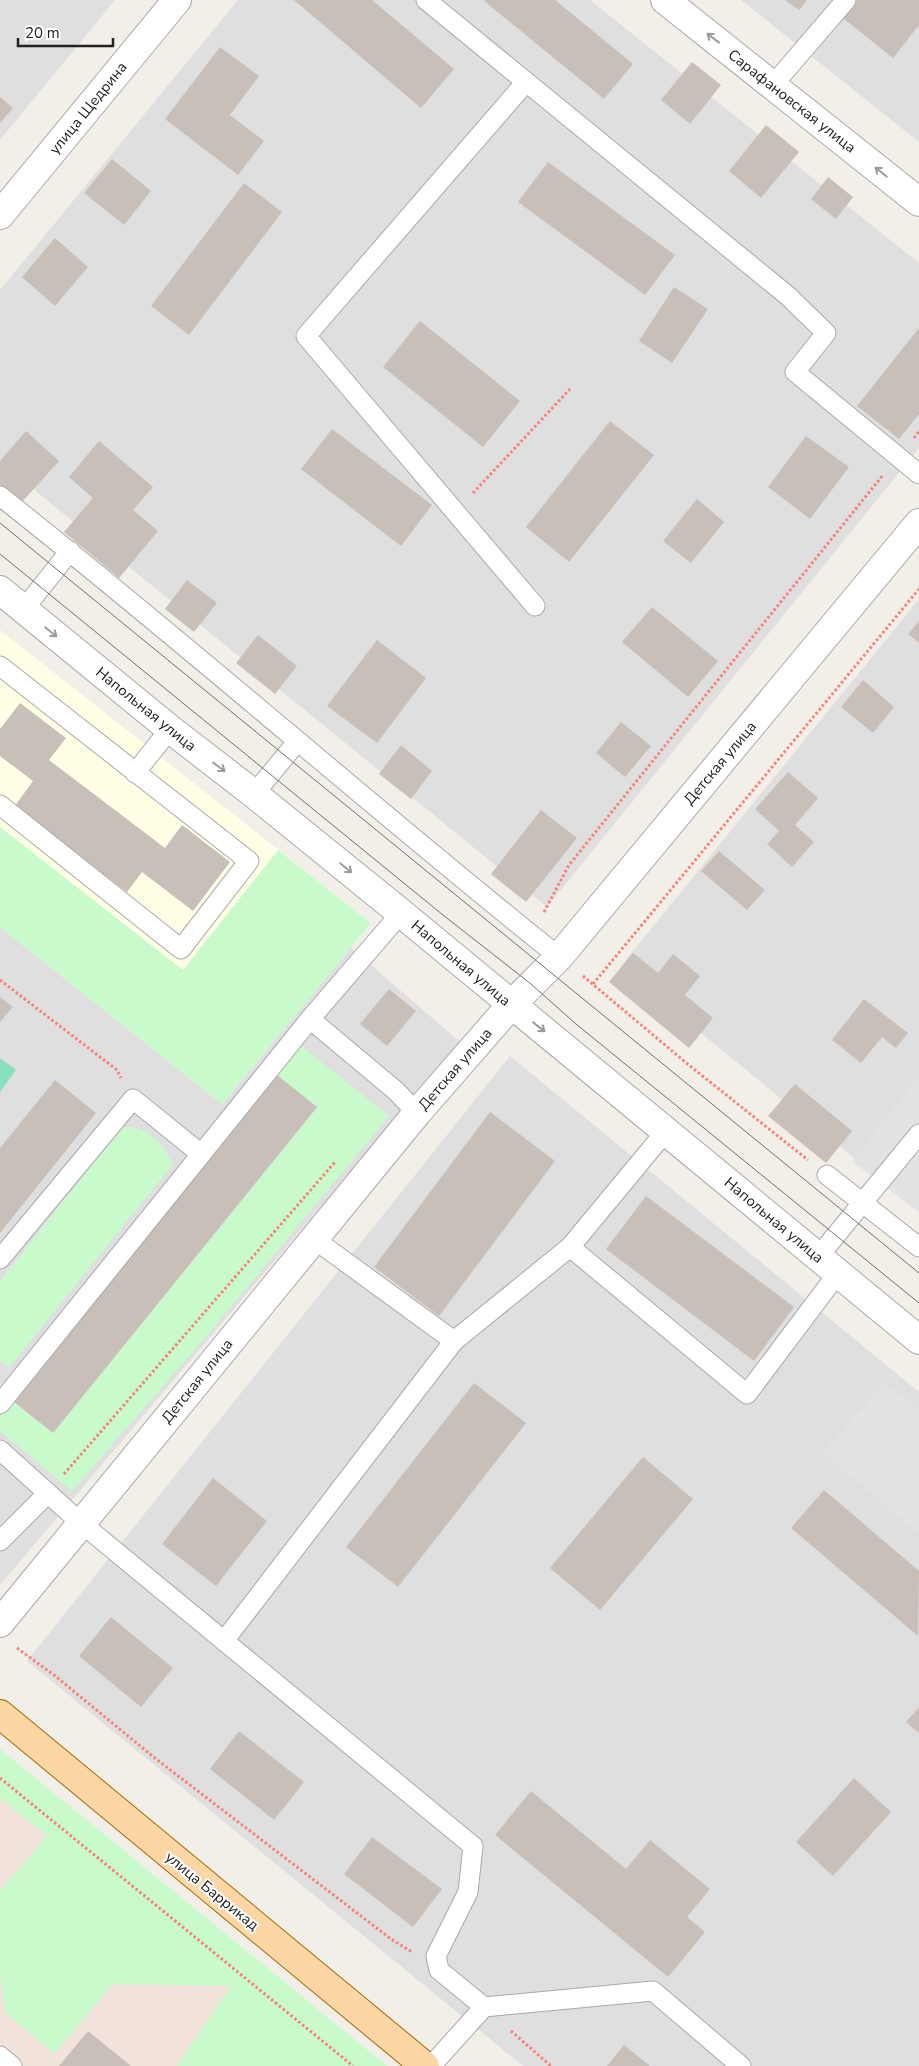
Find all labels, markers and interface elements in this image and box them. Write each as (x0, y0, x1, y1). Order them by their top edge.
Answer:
scale bar (18, 15, 112, 47)
text: 20 m (25, 23, 60, 43)
one-way arrow (706, 32, 719, 43)
street label: Сарафановская улица (724, 45, 860, 157)
street label: улица Щедрина (44, 58, 132, 158)
one-way arrow (875, 166, 888, 177)
one-way arrow (44, 627, 57, 638)
street label: Напольная улица (92, 662, 200, 756)
street label: Детская улица (679, 717, 761, 809)
one-way arrow (212, 761, 225, 772)
one-way arrow (339, 862, 352, 873)
street label: Напольная улица (407, 916, 515, 1010)
one-way arrow (532, 1021, 545, 1032)
street label: Детская улица (414, 1023, 496, 1115)
street label: Напольная улица (720, 1173, 828, 1267)
street label: Детская улица (157, 1335, 237, 1427)
street label: улица Баррикад (161, 1847, 263, 1935)

